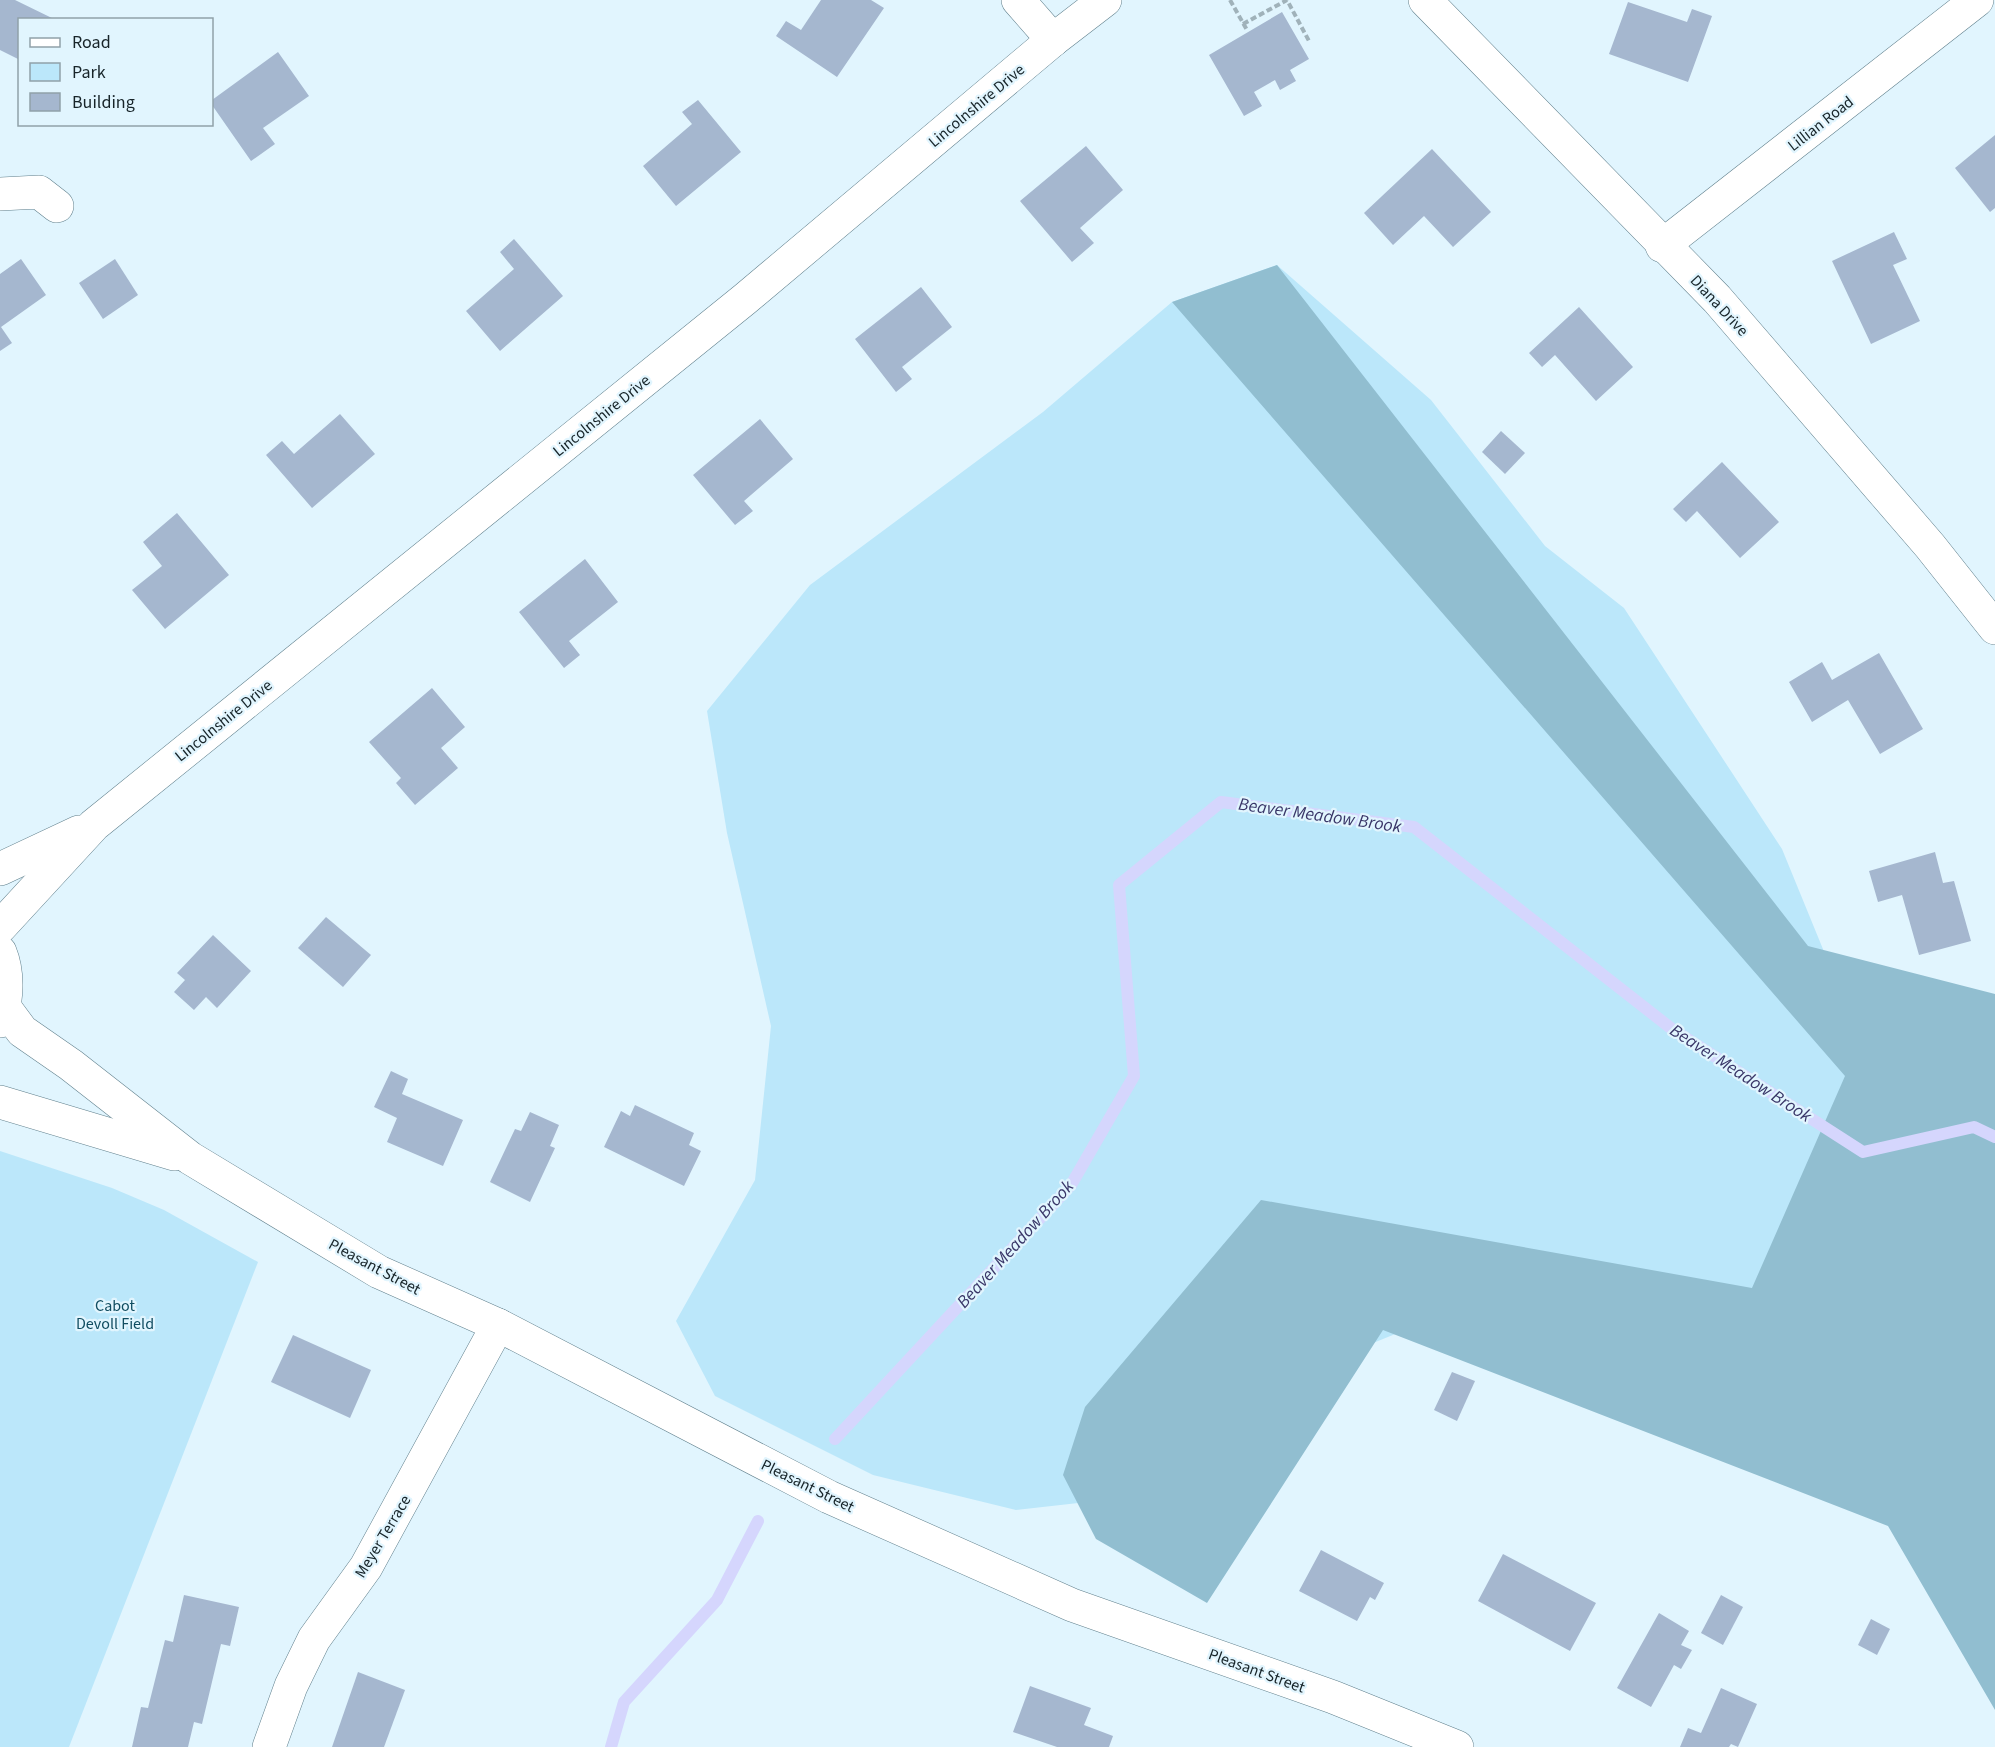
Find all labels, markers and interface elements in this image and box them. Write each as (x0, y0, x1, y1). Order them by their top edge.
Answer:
legend (18, 18, 213, 126)
text: Road (72, 30, 111, 55)
street label: Lincolnshire Drive (924, 59, 1030, 153)
text: Park (72, 60, 106, 85)
text: Building (72, 90, 135, 115)
street label: Lillian Road (1783, 91, 1858, 157)
street label: Diana Drive (1685, 270, 1753, 341)
street label: Lincolnshire Drive (548, 370, 655, 462)
street label: Lincolnshire Drive (170, 675, 277, 767)
water label: Beaver Meadow Brook (1237, 792, 1403, 839)
water label: Beaver Meadow Brook (1665, 1018, 1817, 1129)
water label: Beaver Meadow Brook (951, 1175, 1080, 1314)
street label: Pleasant Street (325, 1233, 425, 1301)
park label: Cabot Devoll Field (76, 1295, 154, 1335)
street label: Pleasant Street (757, 1454, 858, 1518)
street label: Meyer Terrace (350, 1491, 416, 1582)
street label: Pleasant Street (1205, 1643, 1308, 1699)

